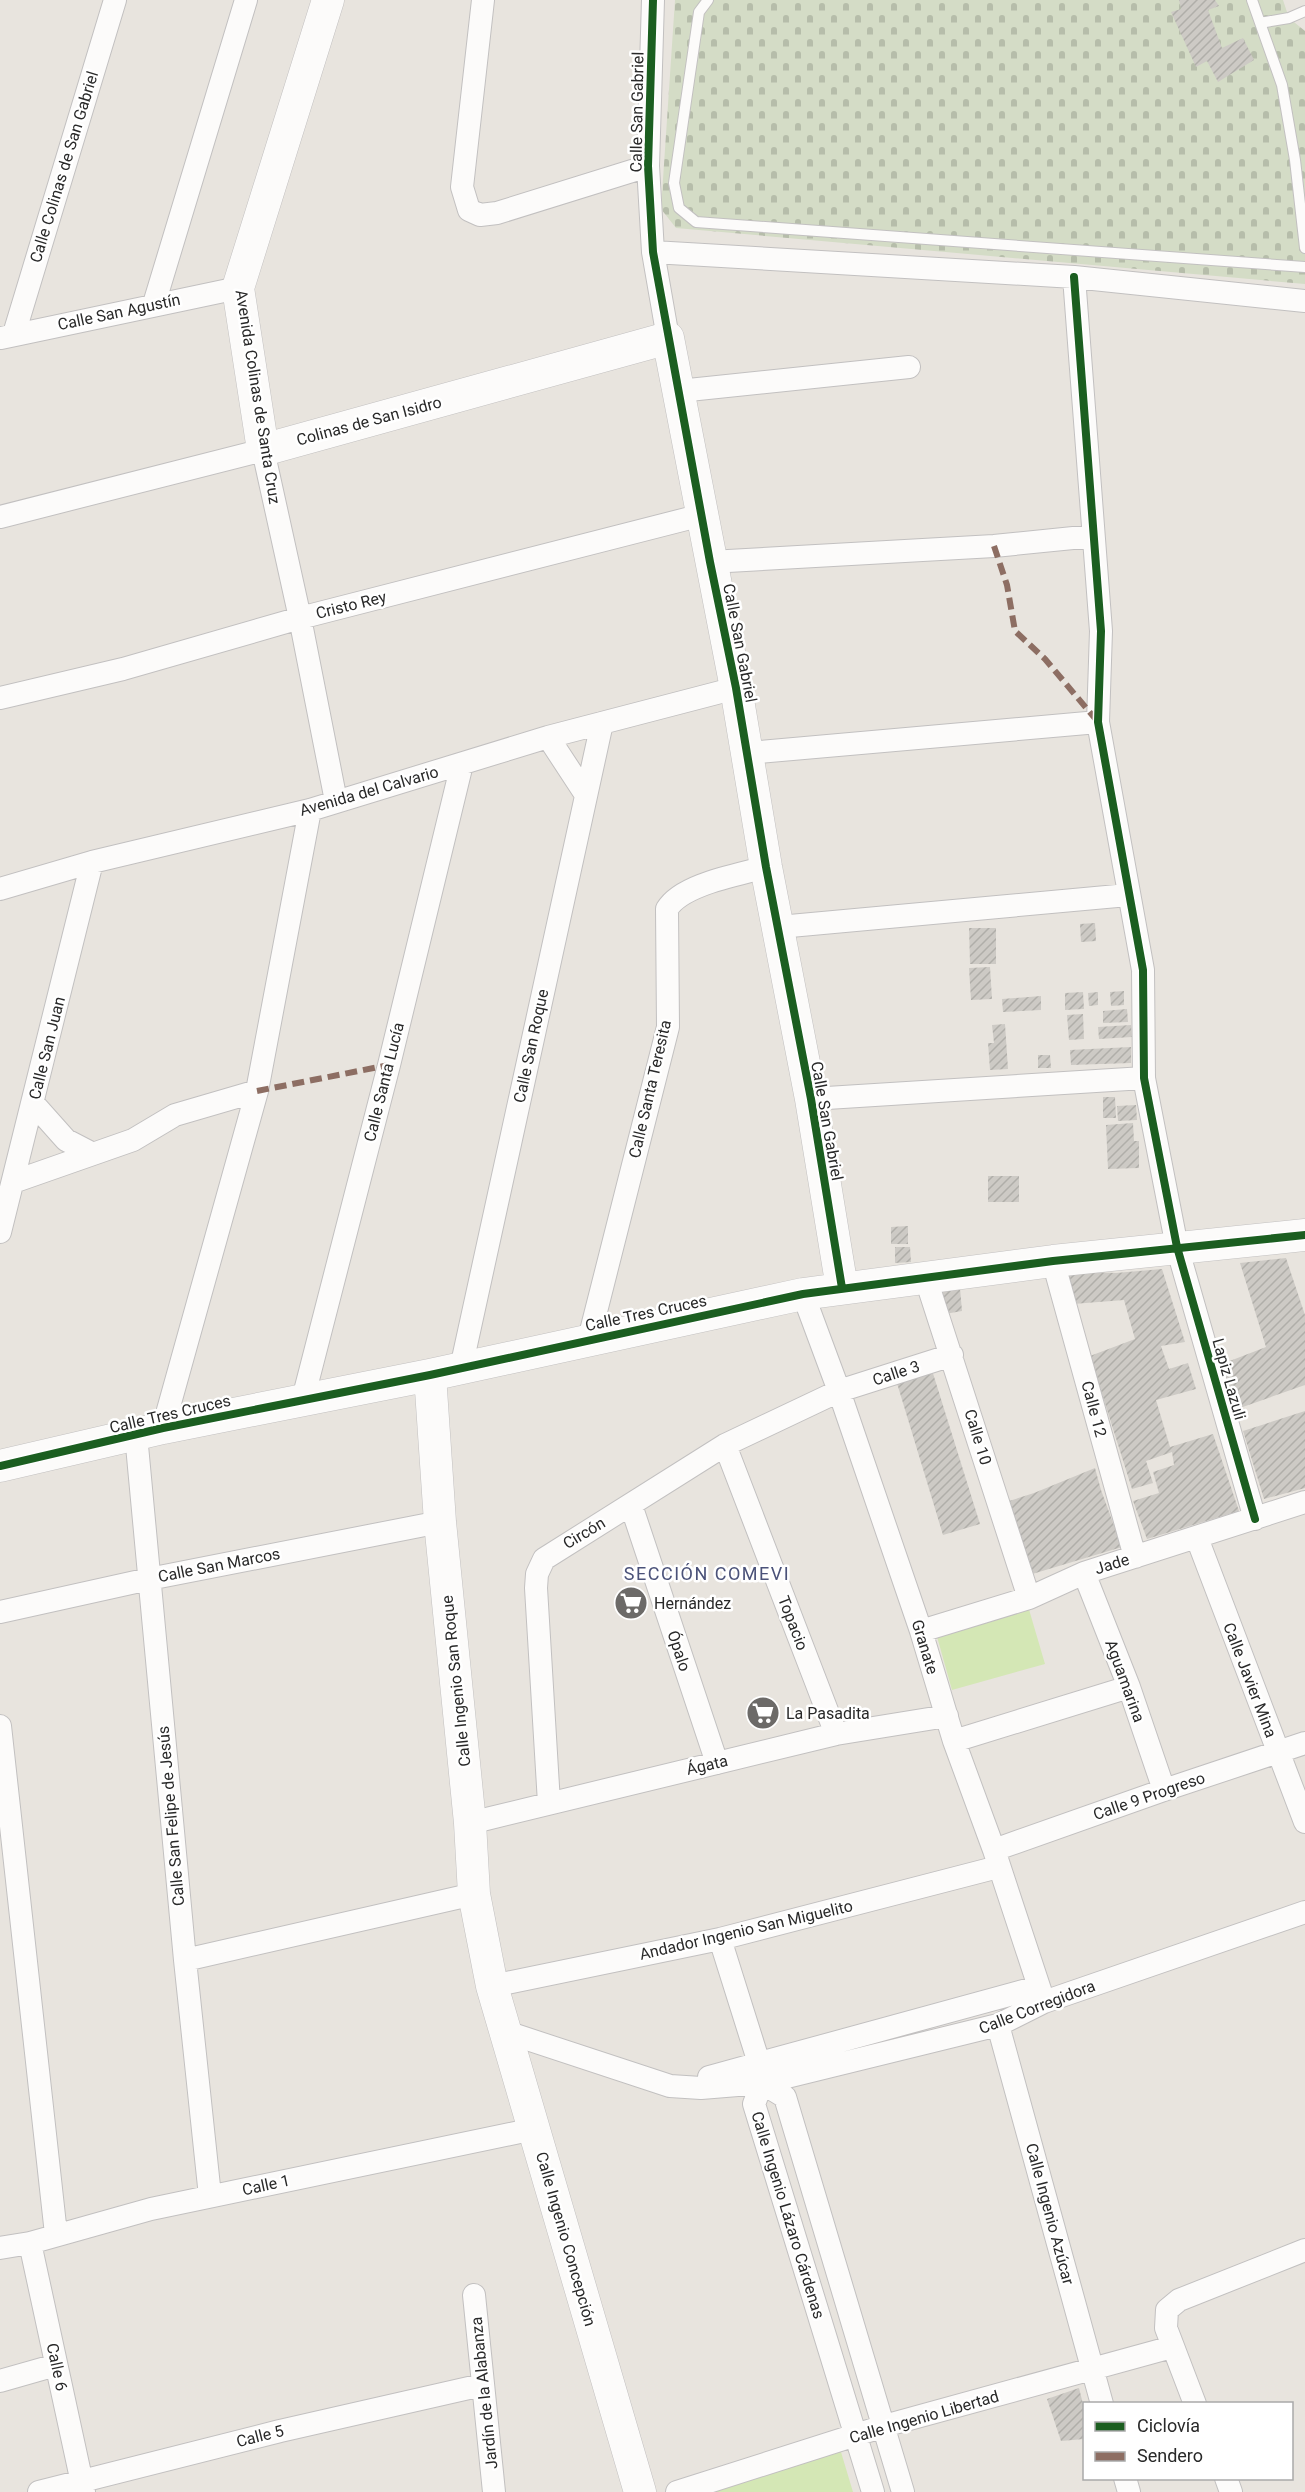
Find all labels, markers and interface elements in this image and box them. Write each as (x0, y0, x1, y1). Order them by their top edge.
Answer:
street label: Calle San Gabriel (626, 52, 648, 172)
street label: Calle Colinas de San Gabriel (26, 69, 102, 265)
street label: Avenida Colinas de Santa Cruz (232, 288, 284, 506)
street label: Calle San Agustín (56, 290, 182, 334)
street label: Colinas de San Isidro (294, 392, 444, 450)
street label: Calle San Gabriel (719, 582, 761, 704)
street label: Cristo Rey (314, 587, 389, 623)
street label: Avenida del Calvario (297, 762, 441, 820)
street label: Calle San Roque (510, 987, 552, 1105)
street label: Calle San Juan (25, 994, 69, 1102)
street label: Calle Santa Teresita (625, 1018, 675, 1160)
street label: Calle Santa Lucía (360, 1020, 408, 1144)
street label: Calle San Gabriel (807, 1060, 847, 1182)
street label: Calle Tres Cruces (583, 1291, 709, 1335)
street label: Lapiz Lazuli (1208, 1336, 1250, 1422)
street label: Calle 3 (870, 1356, 922, 1390)
street label: Calle 12 (1077, 1379, 1111, 1439)
street label: Calle Tres Cruces (108, 1391, 232, 1437)
street label: Calle 10 (961, 1407, 995, 1467)
street label: Circón (559, 1513, 609, 1553)
street label: Calle San Marcos (156, 1544, 282, 1586)
street label: Jade (1092, 1550, 1132, 1578)
district label: SECCIÓN COMEVI (624, 1563, 790, 1584)
supermarket icon: Hernández (613, 1585, 649, 1621)
street label: Topacio (774, 1593, 812, 1653)
street label: Calle Ingenio San Roque (438, 1594, 474, 1768)
place label: Hernández (654, 1594, 731, 1613)
street label: Granate (908, 1617, 942, 1677)
street label: Calle Javier Mina (1219, 1620, 1281, 1740)
street label: Ópalo (664, 1628, 695, 1674)
street label: Aguamarina (1101, 1637, 1149, 1725)
supermarket icon: La Pasadita (745, 1695, 781, 1731)
place label: La Pasadita (786, 1704, 870, 1723)
street label: Calle San Felipe de Jesús (154, 1725, 188, 1907)
street label: Ágata (684, 1751, 730, 1779)
street label: Calle 9 Progreso (1091, 1768, 1207, 1824)
street label: Andador Ingenio San Miguelito (638, 1896, 854, 1964)
street label: Calle Corregidora (976, 1976, 1098, 2038)
street label: Calle Ingenio Lázaro Cárdenas (747, 2109, 829, 2321)
street label: Calle Ingenio Azúcar (1022, 2141, 1078, 2287)
street label: Calle Ingenio Concepción (532, 2150, 600, 2328)
street label: Calle 1 (240, 2171, 292, 2199)
street label: Jardín de la Alabanza (467, 2316, 501, 2470)
street label: Calle 6 (43, 2341, 71, 2393)
street label: Calle Ingenio Libertad (847, 2387, 1001, 2447)
legend (1083, 2402, 1293, 2480)
text: Ciclovía (1137, 2415, 1200, 2436)
street label: Calle 5 (234, 2421, 286, 2451)
text: Sendero (1137, 2445, 1203, 2466)

